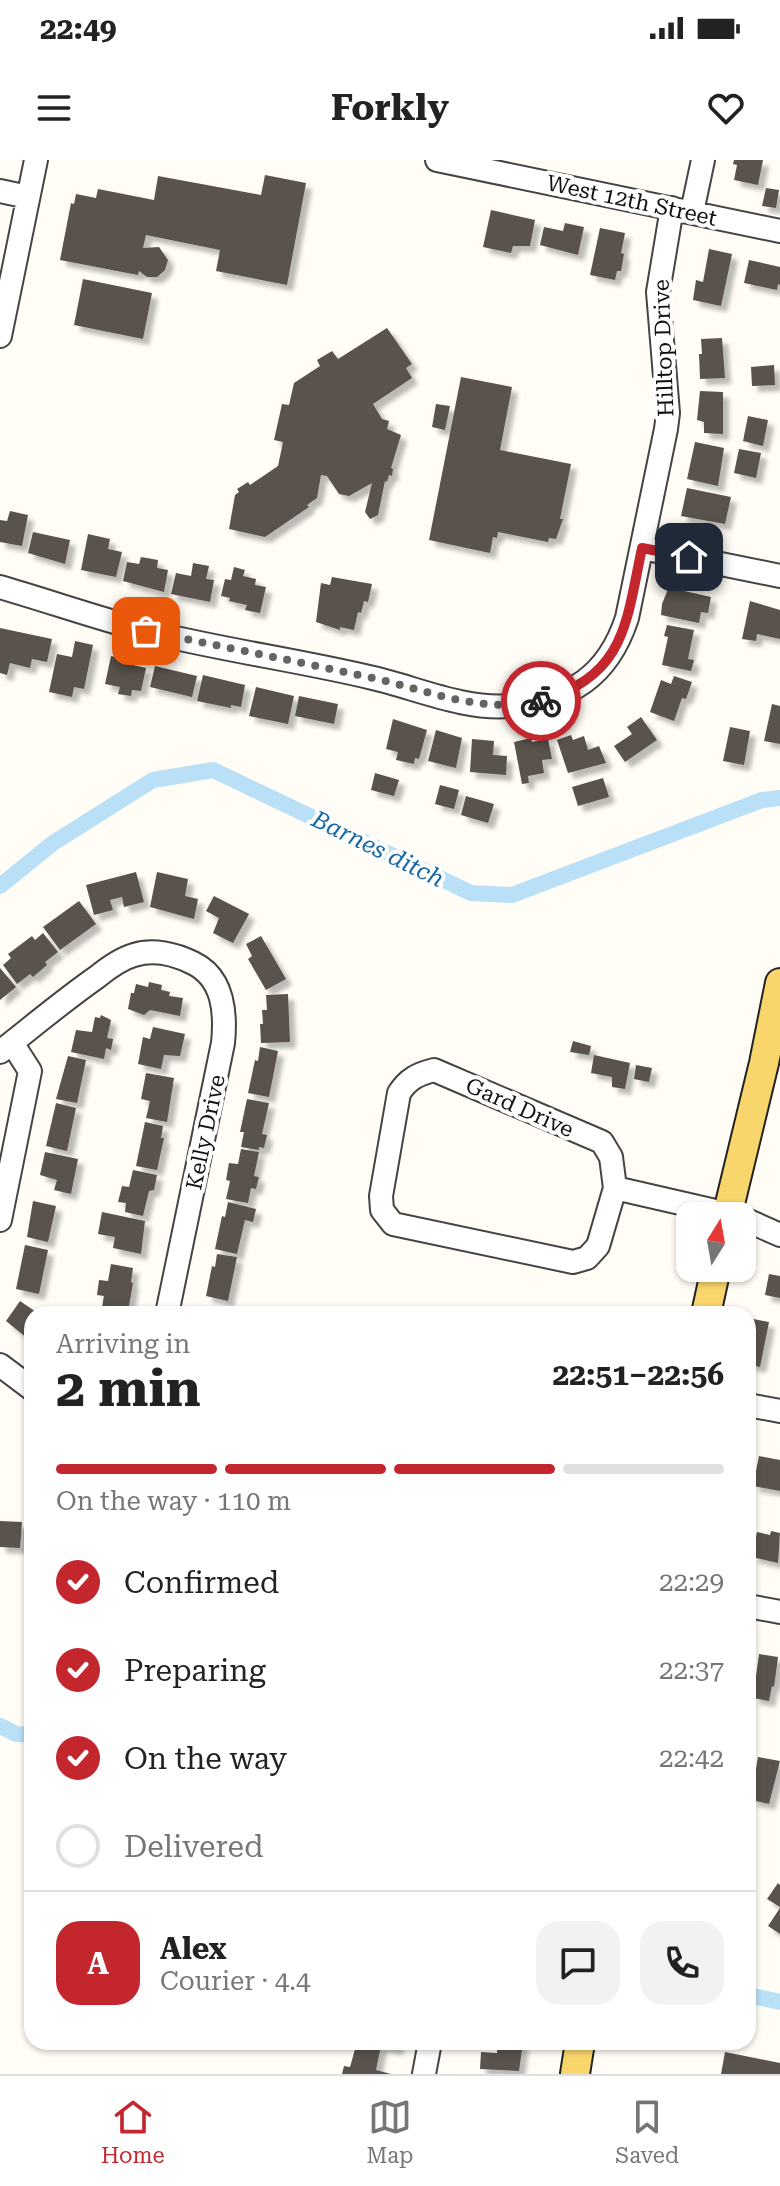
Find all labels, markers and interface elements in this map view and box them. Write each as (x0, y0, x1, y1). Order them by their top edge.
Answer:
text: 22:49 (40, 11, 117, 46)
icon: menu (32, 86, 76, 130)
icon: heart (704, 86, 748, 130)
text: Forkly (331, 87, 449, 129)
street label: West 12th Street (544, 170, 719, 231)
street label: Hilltop Drive (649, 279, 678, 417)
pin (655, 523, 723, 591)
icon: home (667, 535, 711, 579)
pin (112, 597, 180, 665)
icon: bag (124, 609, 168, 653)
courier (501, 661, 581, 741)
icon: bike (519, 679, 563, 723)
water label: Barnes ditch (306, 805, 449, 893)
street label: Kelly Drive (181, 1072, 230, 1192)
street label: Gard Drive (462, 1073, 578, 1142)
north arrow (676, 1202, 756, 1282)
map controls (676, 1202, 756, 1282)
text: Arriving in (56, 1329, 190, 1359)
text: 22:51–22:56 (552, 1357, 724, 1392)
text: 2 min (56, 1358, 201, 1419)
text: On the way · 110 m (56, 1486, 291, 1516)
icon: check (56, 1560, 100, 1604)
text: Confirmed (124, 1565, 279, 1600)
text: 22:29 (659, 1567, 724, 1597)
icon: check (56, 1648, 100, 1692)
text: Preparing (124, 1653, 266, 1688)
text: 22:37 (659, 1655, 724, 1685)
icon: check (56, 1736, 100, 1780)
text: On the way (124, 1741, 287, 1776)
text: 22:42 (659, 1743, 724, 1773)
text: Delivered (124, 1829, 263, 1864)
button: chat (536, 1921, 620, 2005)
button: phone (640, 1921, 724, 2005)
text: Alex (160, 1931, 227, 1966)
text: A (87, 1946, 109, 1981)
text: Courier · 4.4 (160, 1966, 310, 1996)
tab: Home (101, 2095, 165, 2168)
tab: Map (366, 2095, 414, 2168)
tab: Saved (615, 2095, 679, 2168)

